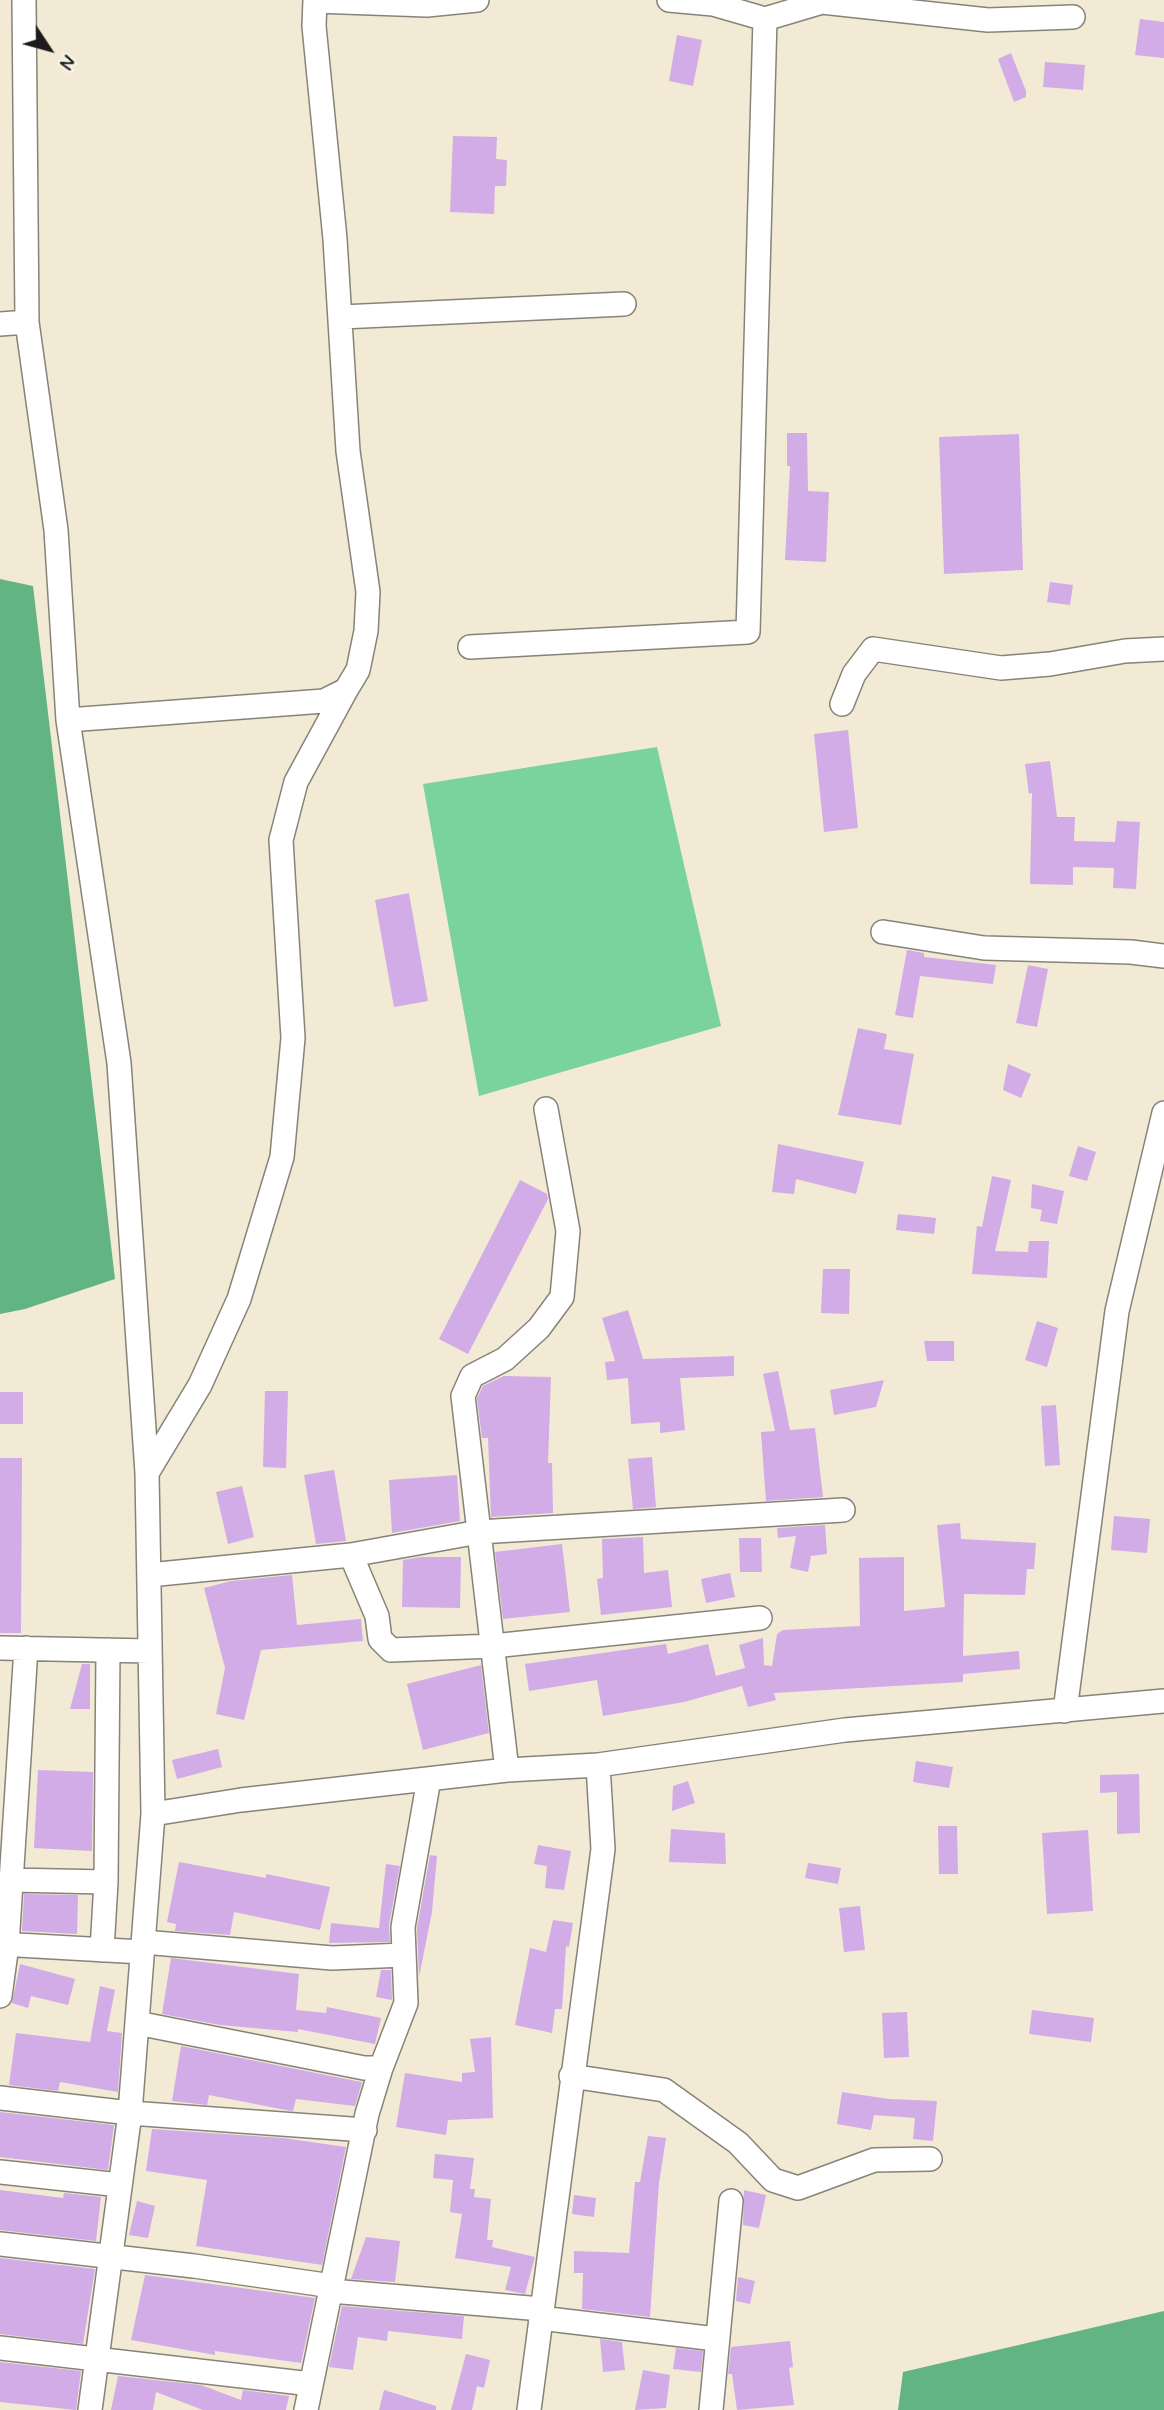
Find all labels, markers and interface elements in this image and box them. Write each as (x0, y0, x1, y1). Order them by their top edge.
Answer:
north arrow (14, 14, 84, 84)
text: N (53, 49, 80, 74)

